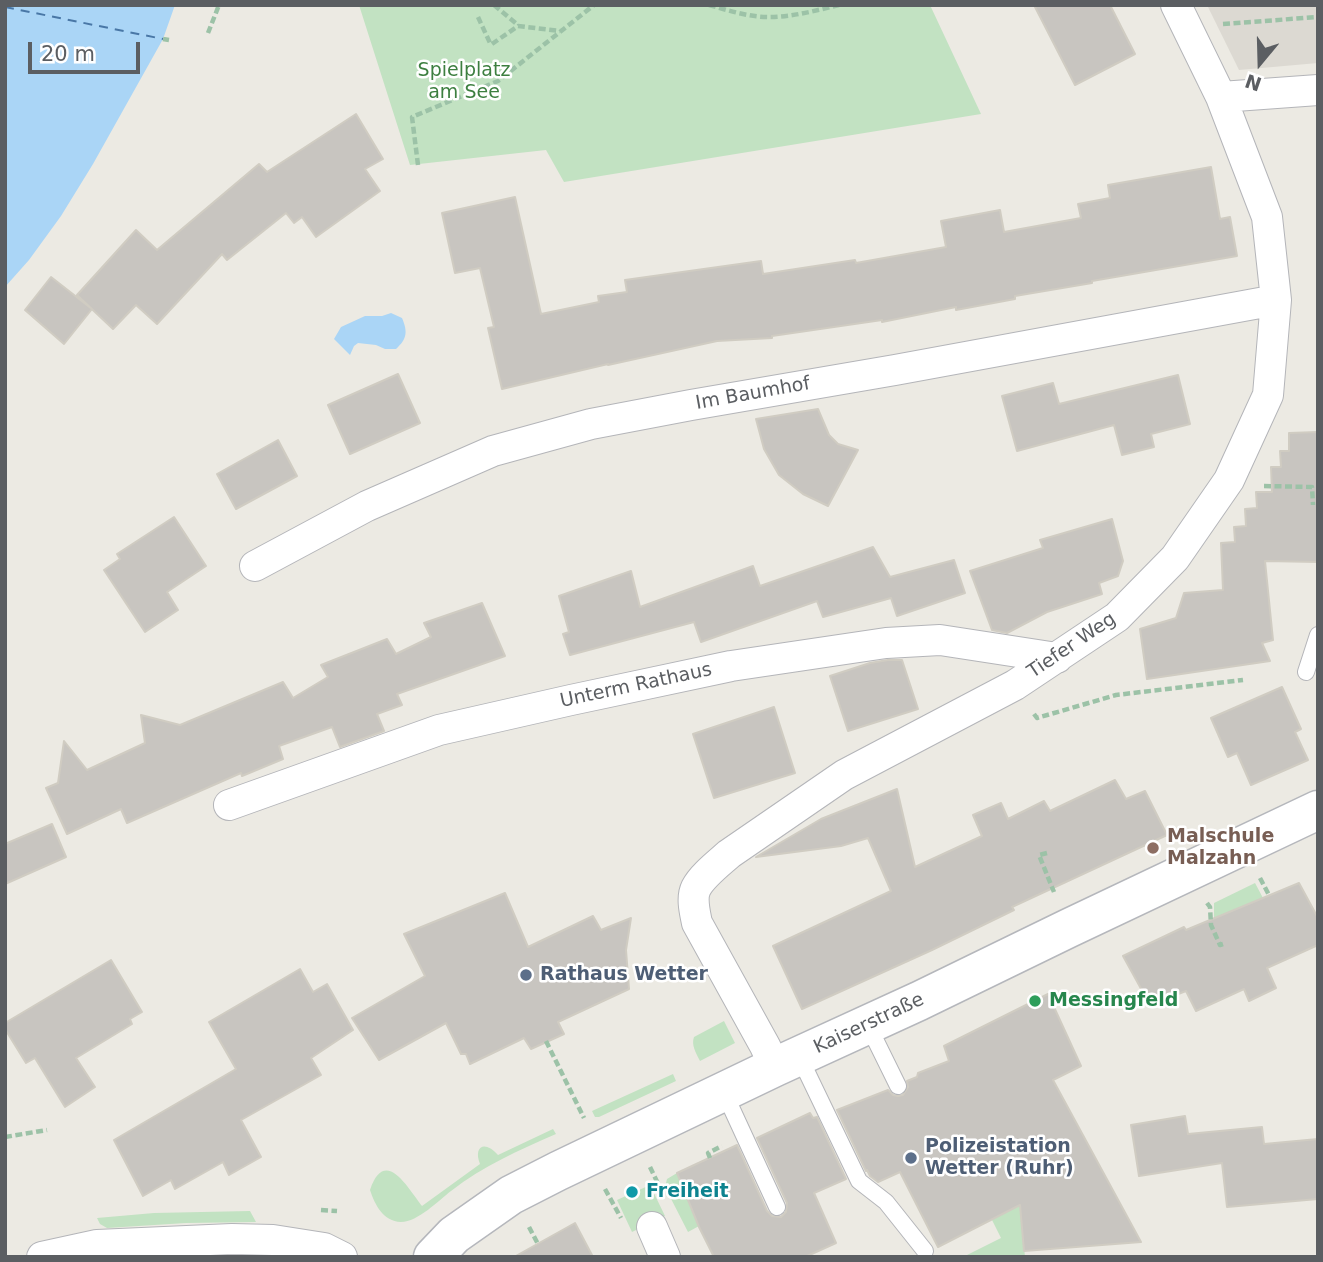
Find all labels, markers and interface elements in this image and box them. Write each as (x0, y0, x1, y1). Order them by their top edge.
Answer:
scale bar (32, 28, 144, 72)
north arrow (1225, 28, 1295, 98)
text: 20 m (41, 42, 95, 66)
park label: Spielplatz am See (418, 60, 510, 104)
text: N (1242, 70, 1264, 96)
street label: Im Baumhof (694, 373, 812, 415)
street label: Tiefer Weg (1023, 608, 1121, 684)
street label: Unterm Rathaus (558, 659, 714, 713)
place label: Malschule Malzahn (1167, 826, 1274, 870)
marker: Malschule Malzahn (1145, 840, 1161, 856)
place label: Rathaus Wetter (540, 964, 708, 986)
marker: Rathaus Wetter (518, 967, 534, 983)
street label: Kaiserstraße (810, 989, 928, 1059)
place label: Messingfeld (1049, 990, 1178, 1012)
marker: Messingfeld (1027, 993, 1043, 1009)
place label: Polizeistation Wetter (Ruhr) (925, 1136, 1074, 1180)
marker: Polizeistation Wetter (Ruhr) (903, 1150, 919, 1166)
place label: Freiheit (646, 1181, 729, 1203)
marker: Freiheit (624, 1184, 640, 1200)

